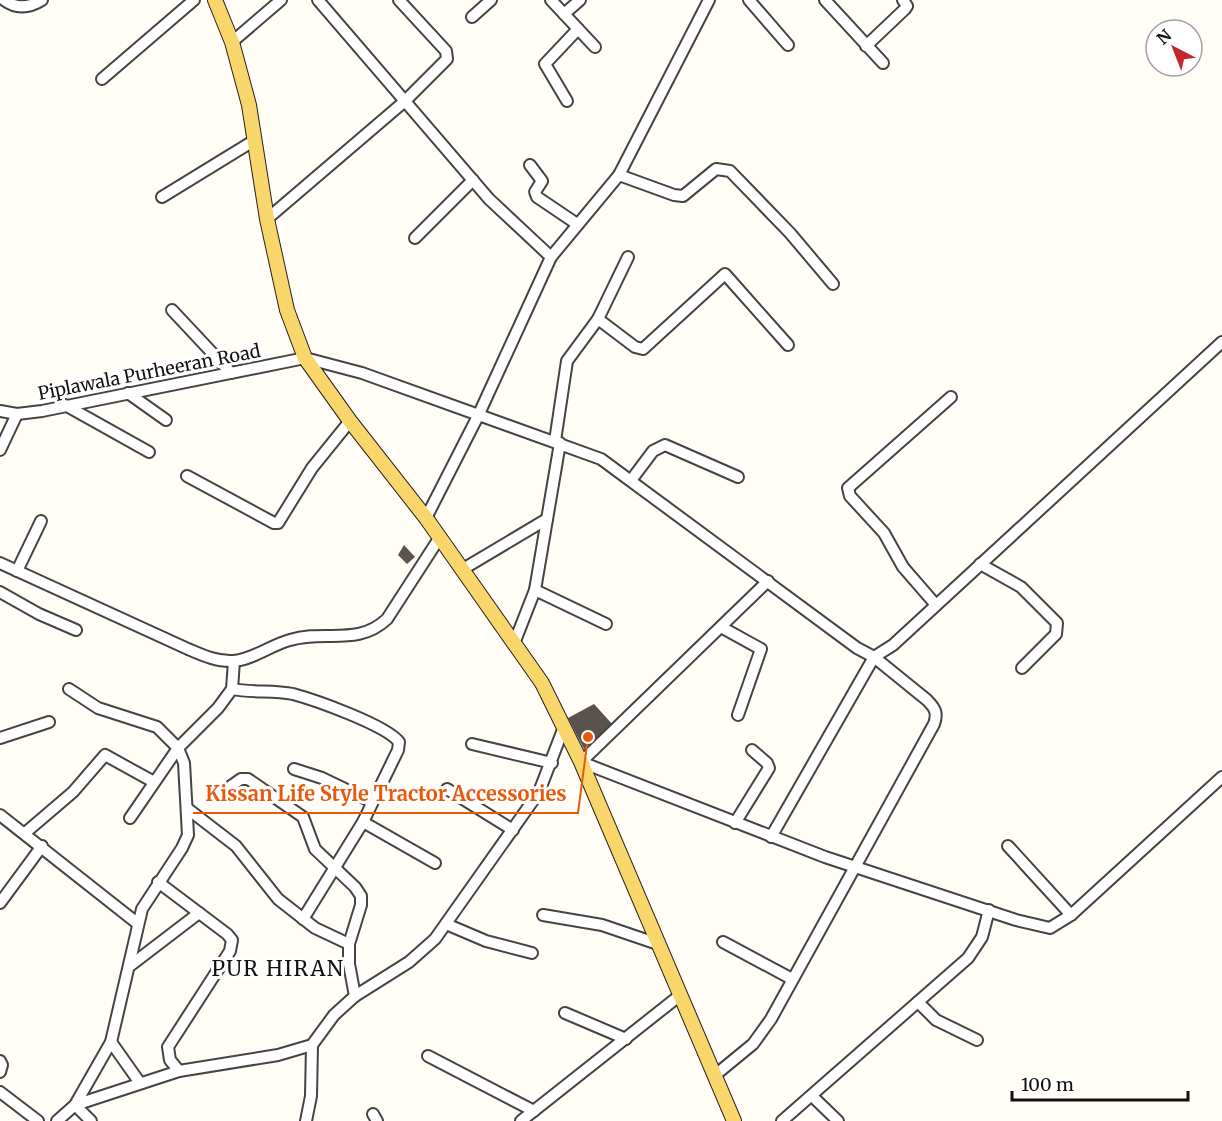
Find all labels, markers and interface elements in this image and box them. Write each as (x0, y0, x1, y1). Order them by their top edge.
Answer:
north arrow (1144, 18, 1204, 78)
text: N (1153, 25, 1176, 49)
street label: Piplawala Purheeran Road (36, 339, 262, 405)
callout: Kissan Life Style Tractor Accessories (193, 775, 578, 813)
text: Kissan Life Style Tractor Accessories (205, 781, 567, 806)
district label: PUR HIRAN (211, 955, 345, 982)
scale bar (1012, 1064, 1188, 1102)
text: 100 m (1021, 1073, 1074, 1096)

